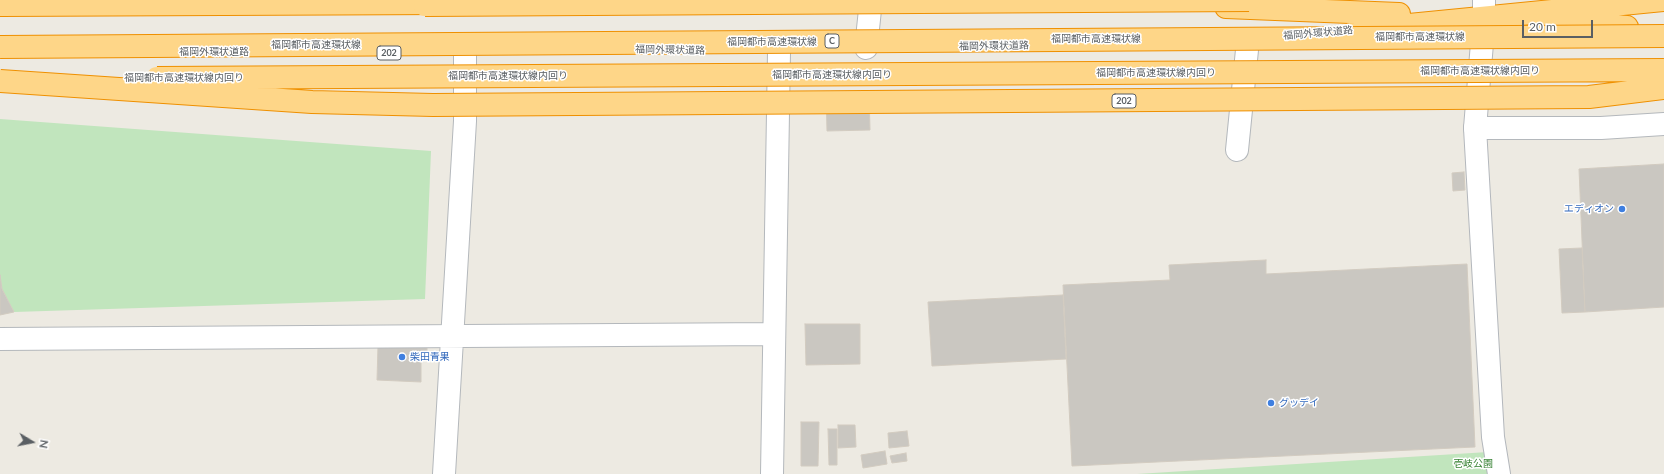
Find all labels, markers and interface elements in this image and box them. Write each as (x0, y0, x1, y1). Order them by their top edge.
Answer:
scale bar (1524, 12, 1595, 38)
text: 20 m (1529, 19, 1556, 34)
street label: 福岡外環状道路 (1283, 24, 1353, 42)
street label: 福岡都市高速環状線 (1375, 31, 1465, 43)
street label: 福岡都市高速環状線 (1051, 33, 1141, 45)
road number: C (825, 34, 839, 48)
street label: 福岡都市高速環状線 (727, 36, 817, 48)
street label: 福岡都市高速環状線 (271, 39, 361, 51)
street label: 福岡外環状道路 (959, 39, 1029, 53)
street label: 福岡外環状道路 (635, 43, 705, 57)
street label: 福岡外環状道路 (179, 46, 249, 58)
road number: 202 (377, 46, 401, 60)
street label: 福岡都市高速環状線内回り (1420, 65, 1540, 77)
street label: 福岡都市高速環状線内回り (1096, 67, 1216, 79)
street label: 福岡都市高速環状線内回り (772, 69, 892, 81)
street label: 福岡都市高速環状線内回り (448, 70, 568, 82)
street label: 福岡都市高速環状線内回り (124, 72, 244, 84)
road number: 202 (1112, 94, 1136, 108)
place label: エディオン (1564, 203, 1614, 215)
marker: エディオン (1617, 204, 1627, 214)
place label: 柴田青果 (410, 351, 450, 363)
marker: 柴田青果 (397, 352, 407, 362)
place label: グッデイ (1279, 397, 1319, 409)
marker: グッデイ (1266, 398, 1276, 408)
north arrow (12, 422, 52, 462)
text: N (37, 439, 51, 449)
park label: 壱岐公園 (1453, 458, 1493, 470)

